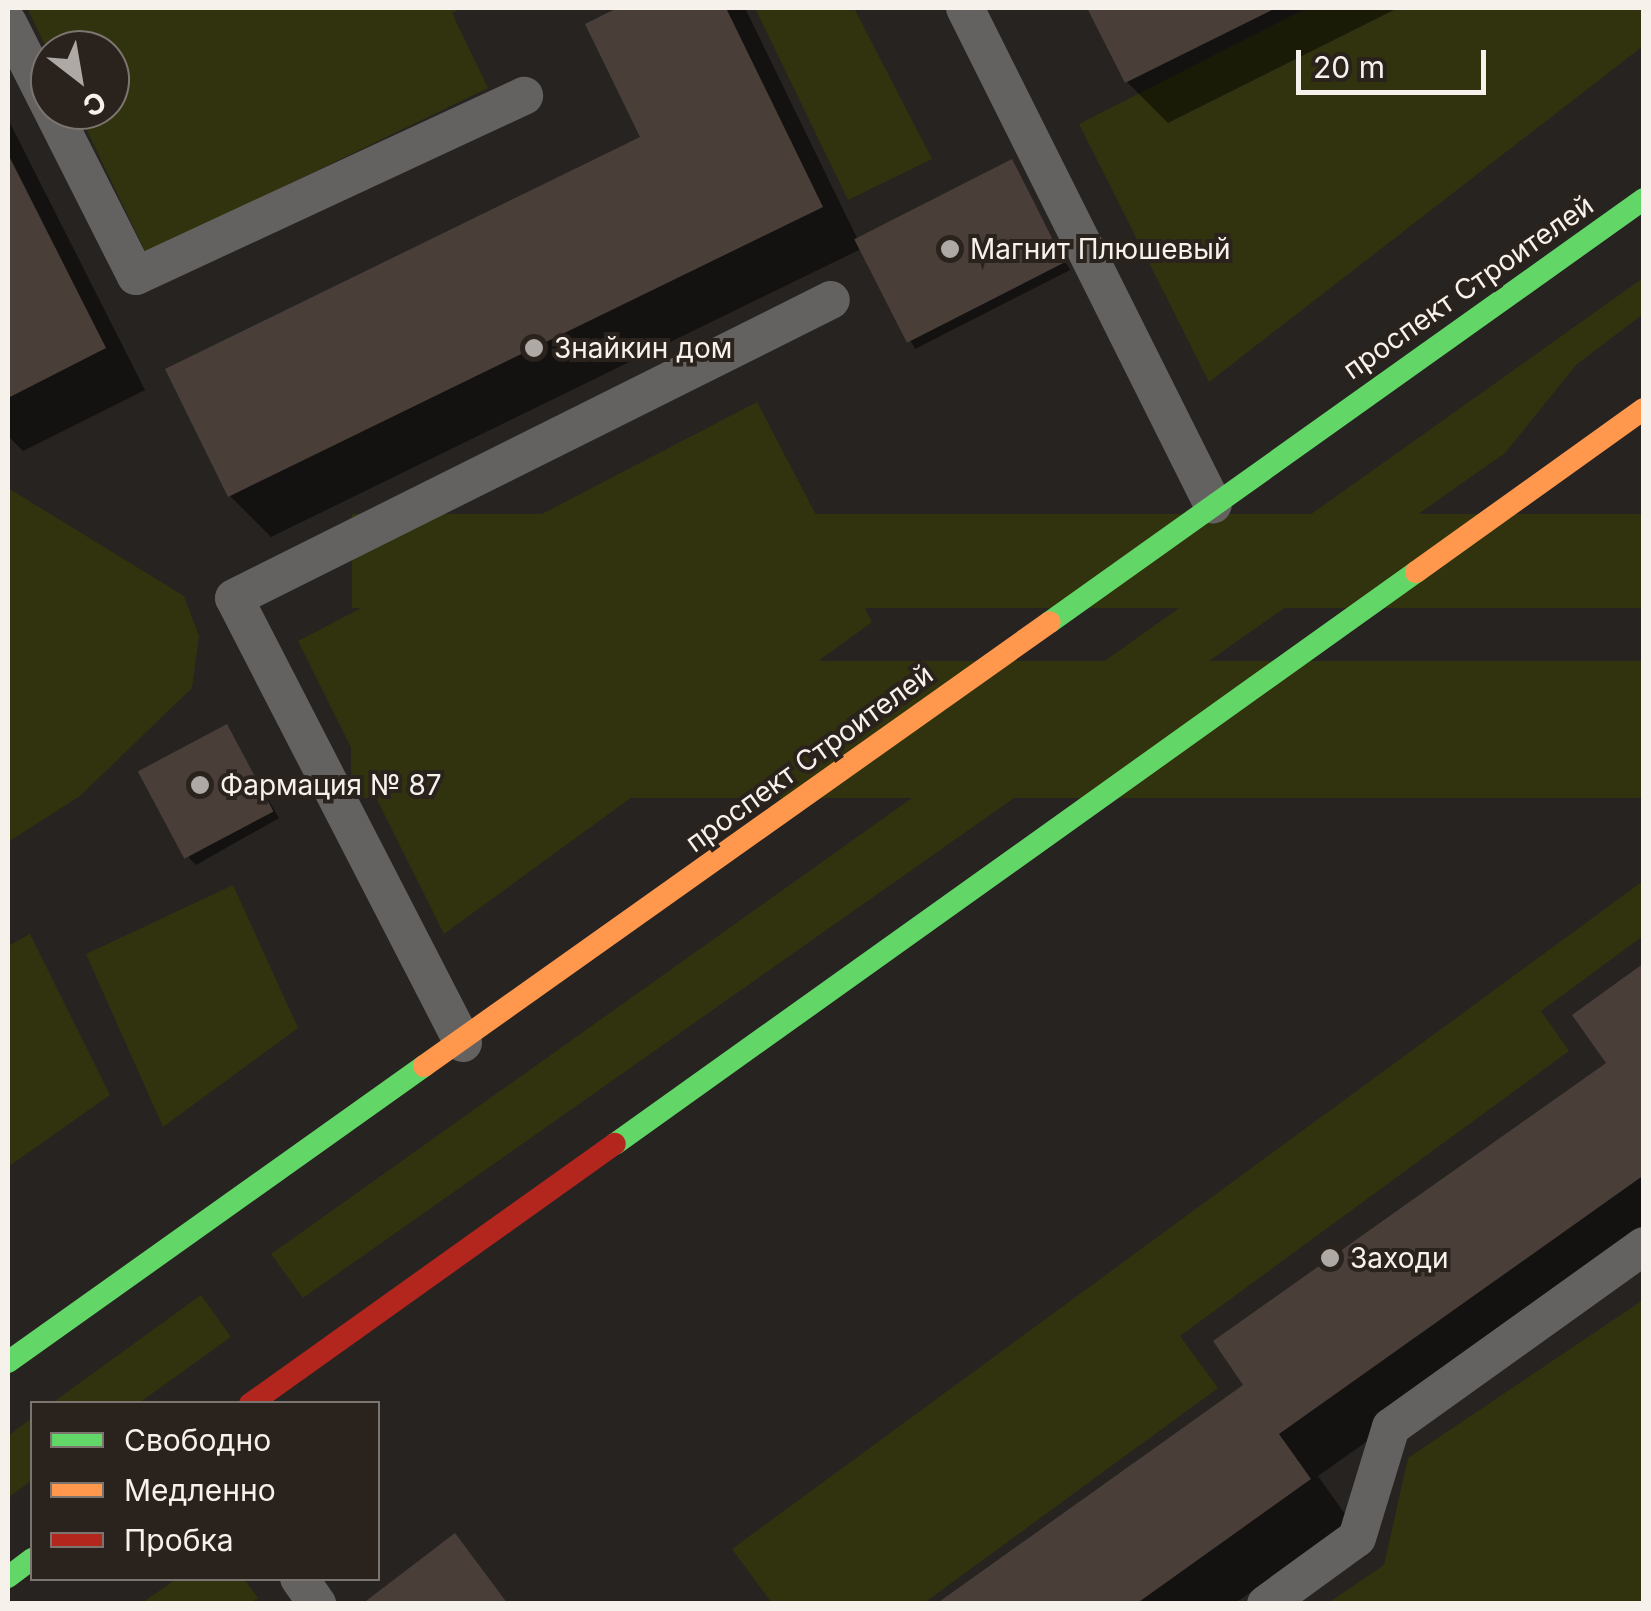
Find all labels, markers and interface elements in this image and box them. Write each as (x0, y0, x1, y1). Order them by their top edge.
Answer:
north arrow (30, 30, 130, 130)
scale bar (1301, 30, 1491, 92)
text: 20 m (1313, 49, 1385, 85)
text: С (77, 84, 112, 124)
street label: проспект Строителей (1336, 188, 1600, 386)
place label: Магнит Плюшевый (970, 232, 1231, 266)
marker: Магнит Плюшевый (939, 238, 961, 260)
place label: Знайкин дом (554, 331, 732, 365)
marker: Знайкин дом (523, 337, 545, 359)
street label: проспект Строителей (679, 657, 939, 859)
place label: Фармация № 87 (220, 768, 442, 802)
marker: Фармация № 87 (189, 774, 211, 796)
place label: Заходи (1350, 1241, 1449, 1275)
marker: Заходи (1319, 1247, 1341, 1269)
legend (30, 1401, 380, 1581)
text: Свободно (124, 1422, 271, 1458)
text: Медленно (124, 1472, 276, 1508)
text: Пробка (124, 1522, 234, 1558)

